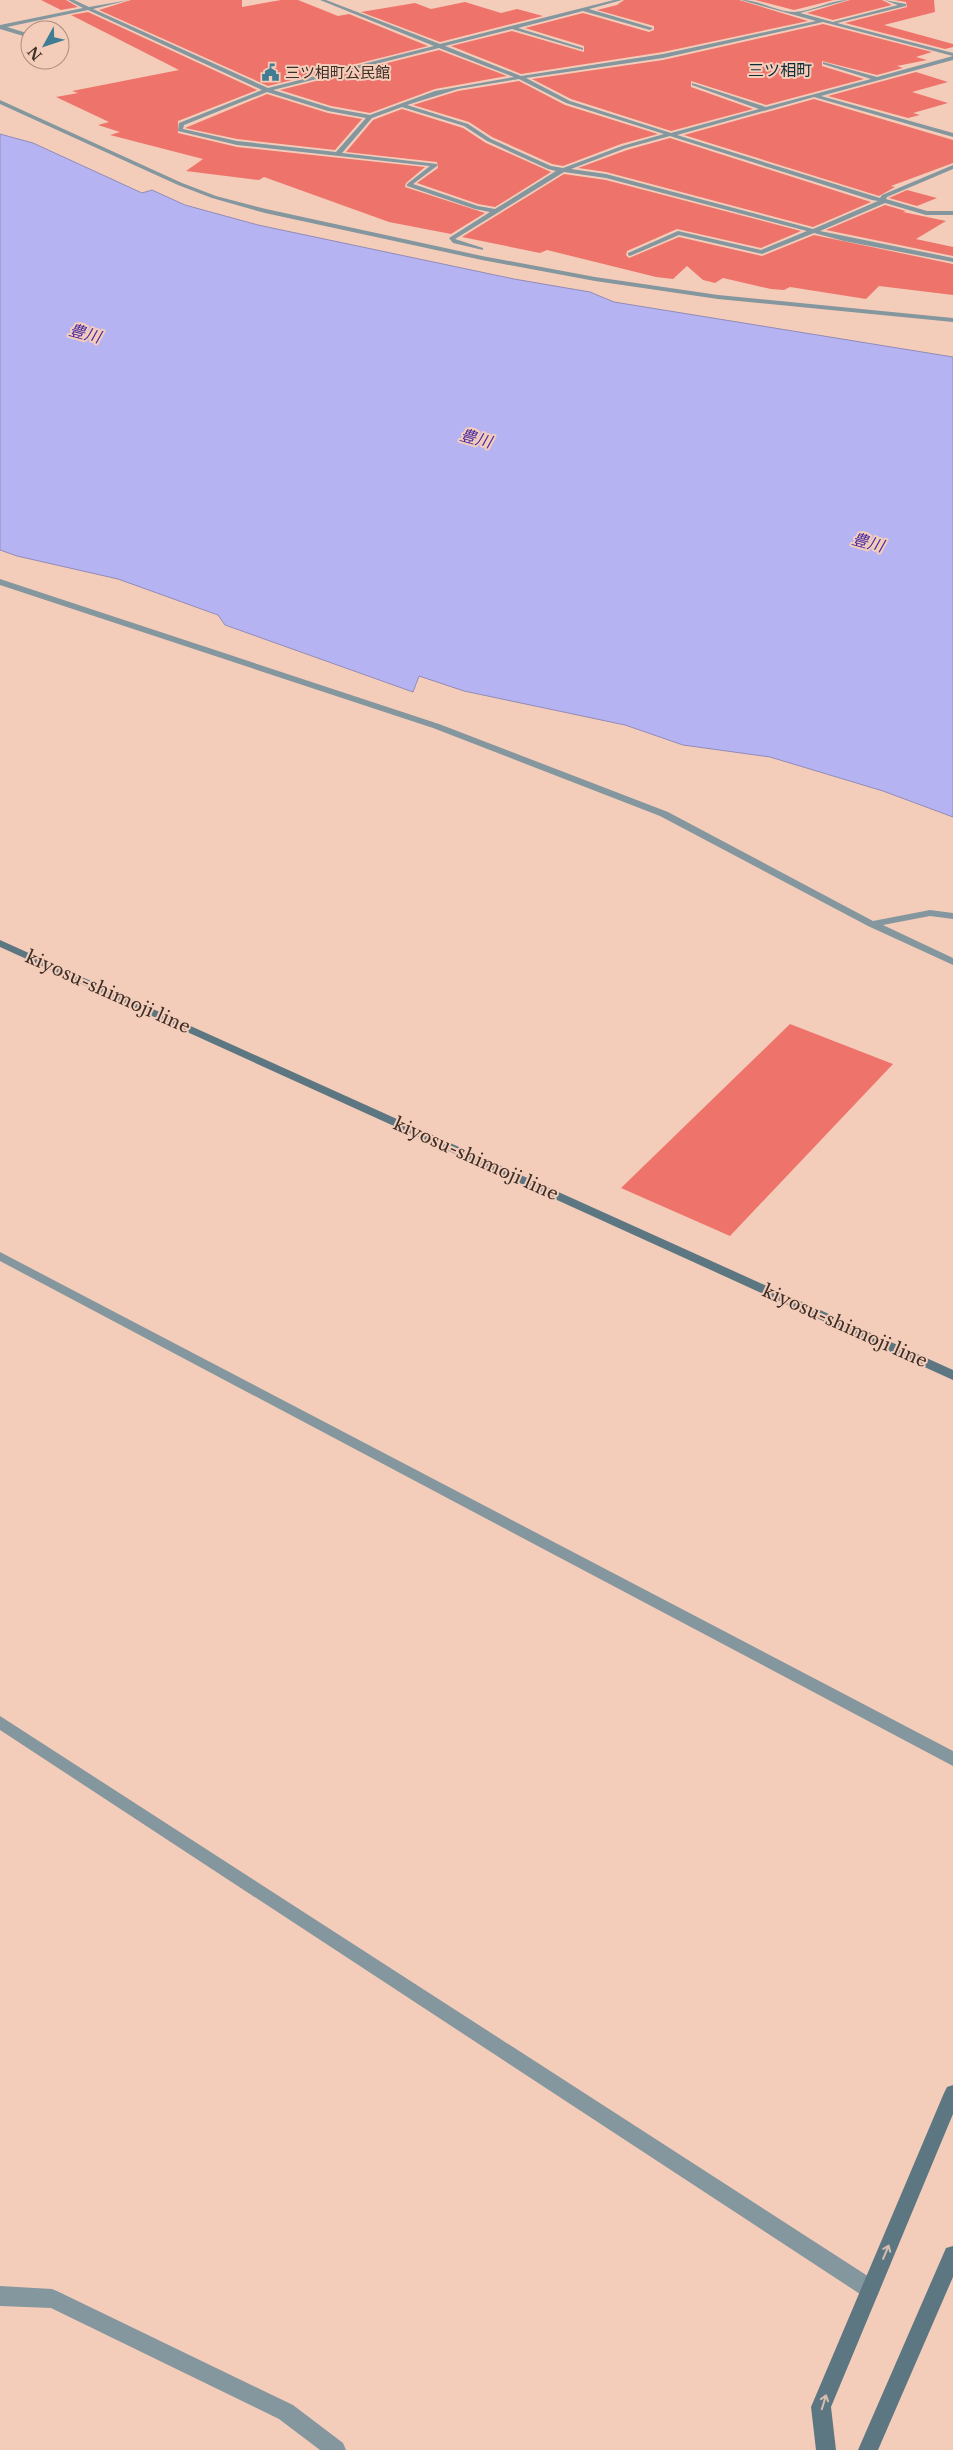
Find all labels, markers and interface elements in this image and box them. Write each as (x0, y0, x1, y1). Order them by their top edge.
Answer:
north arrow (20, 20, 70, 70)
text: N (24, 43, 46, 64)
district label: 三ツ相町 (748, 60, 812, 80)
public building icon: 三ツ相町公民館 (261, 62, 281, 82)
place label: 三ツ相町公民館 (285, 63, 390, 82)
water label: 豊川 (67, 319, 105, 347)
water label: 豊川 (458, 424, 496, 452)
water label: 豊川 (850, 528, 888, 556)
street label: kiyosu-shimoji line (22, 946, 194, 1038)
street label: kiyosu-shimoji line (390, 1113, 562, 1205)
street label: kiyosu-shimoji line (759, 1280, 931, 1372)
one-way arrow (881, 2245, 891, 2260)
one-way arrow (820, 2394, 830, 2410)

